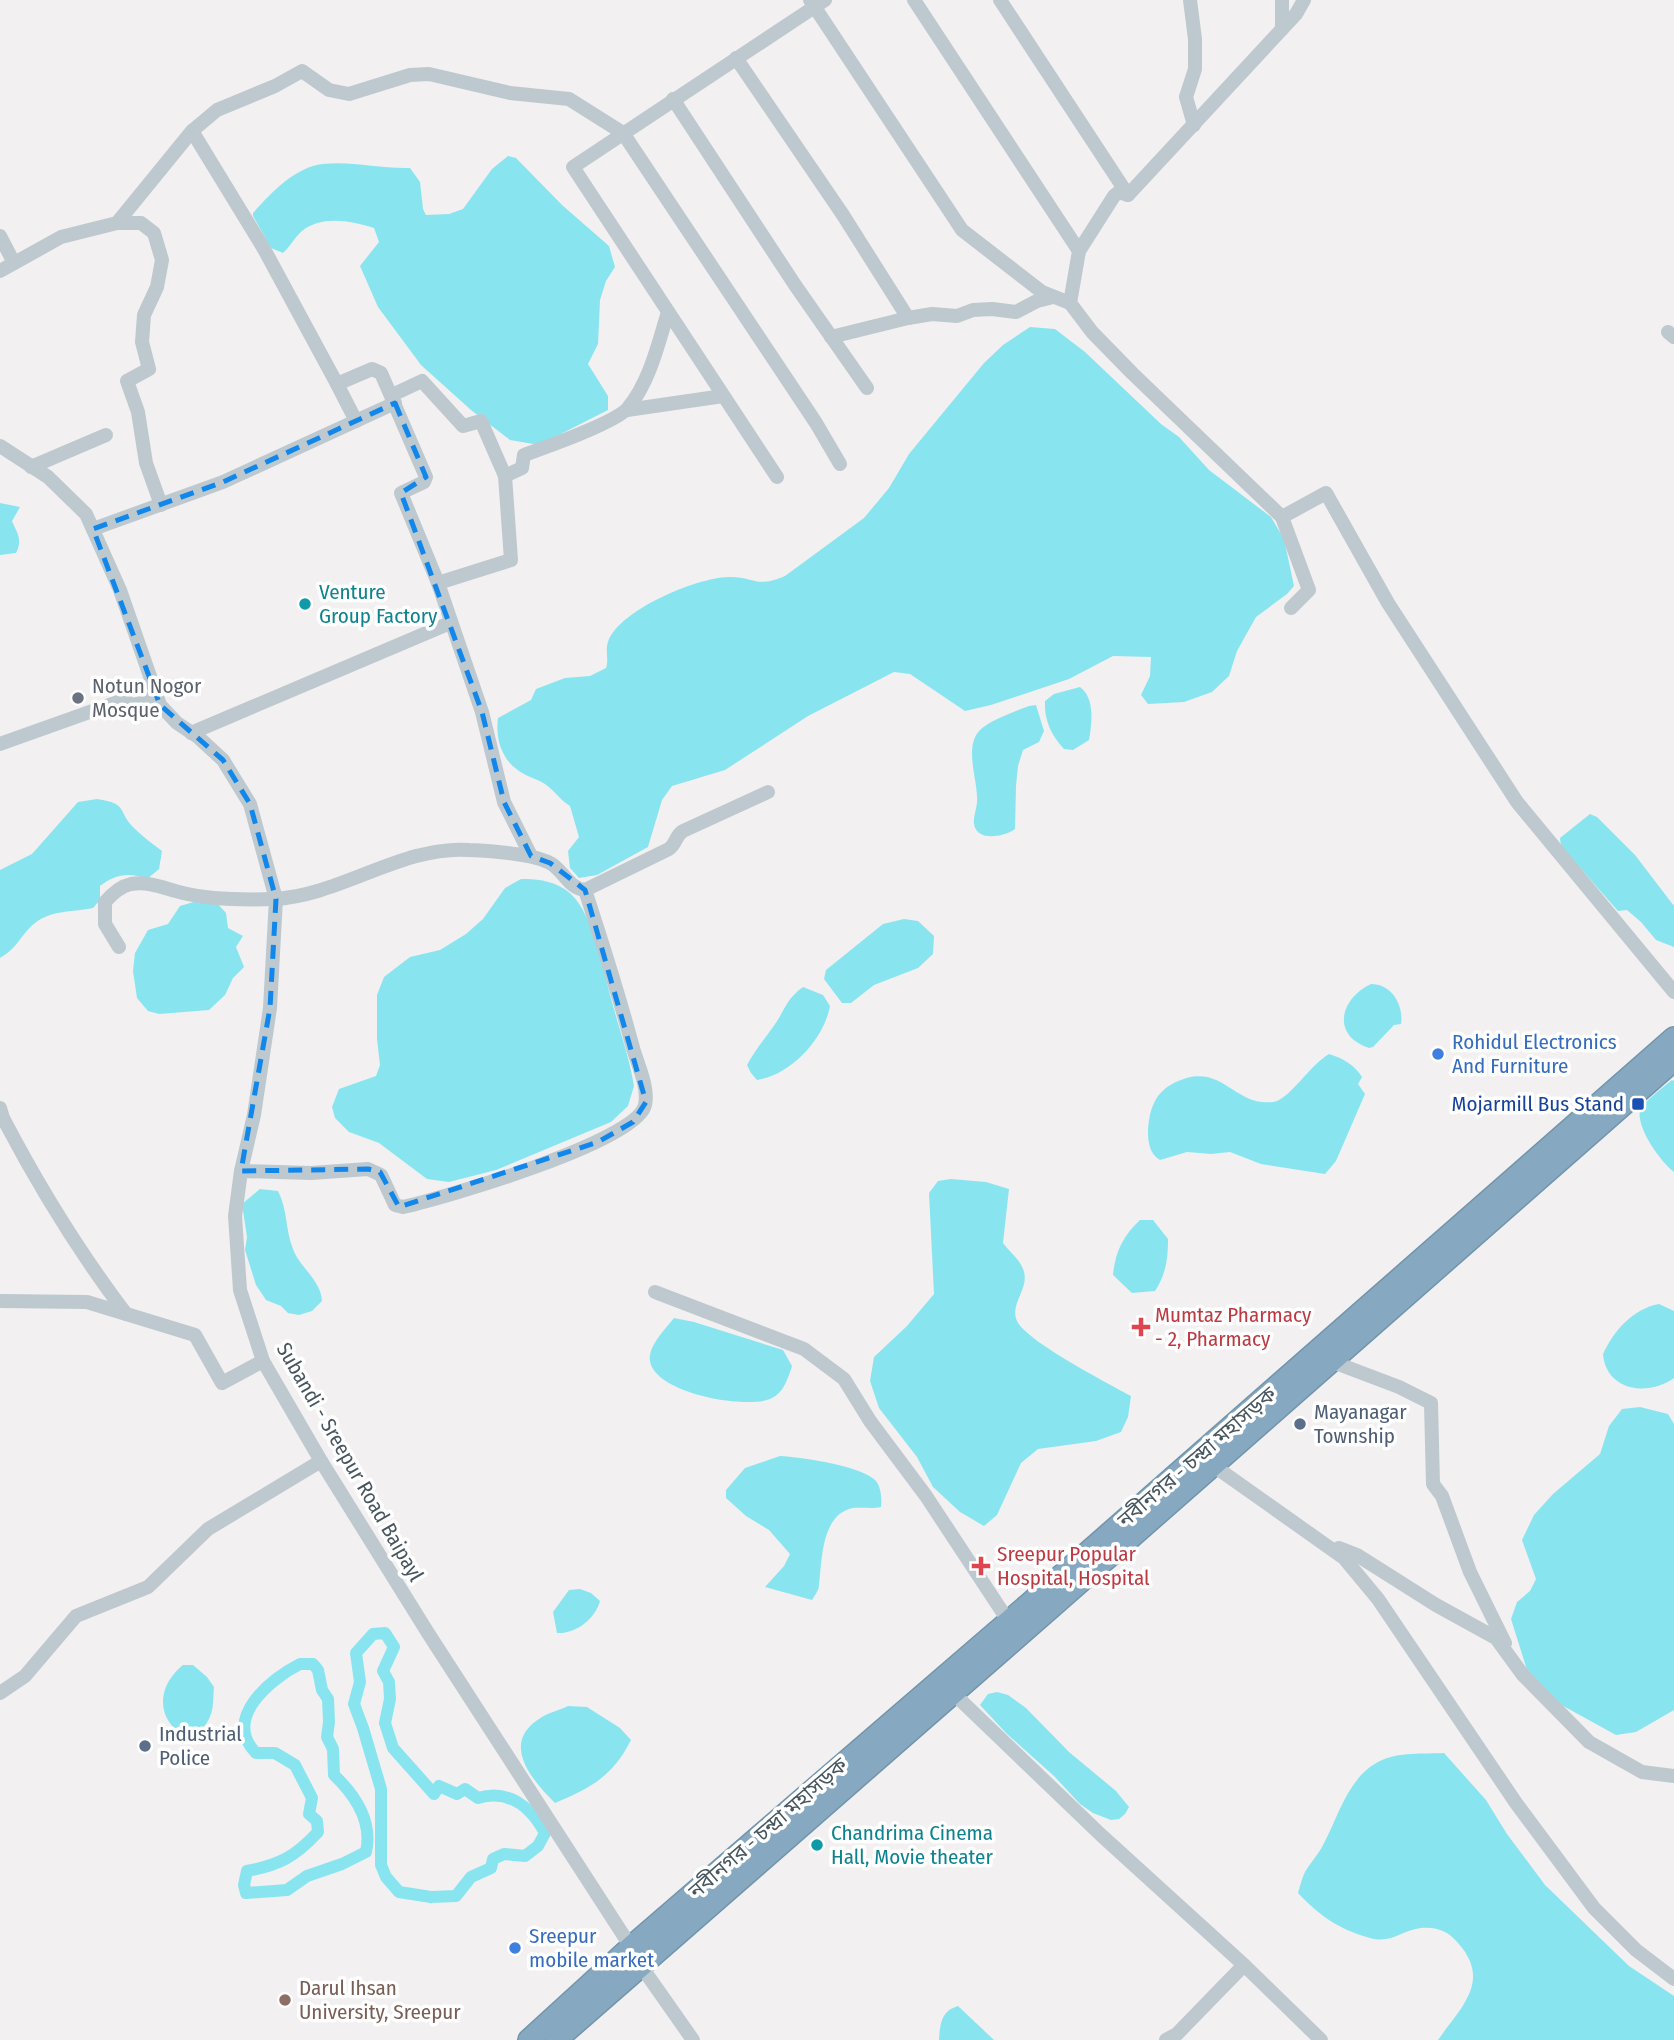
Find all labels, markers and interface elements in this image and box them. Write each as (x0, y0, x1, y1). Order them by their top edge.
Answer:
place label: Venture Group Factory (319, 579, 438, 629)
marker: Venture Group Factory (297, 596, 313, 612)
place label: Notun Nogor Mosque (92, 673, 202, 723)
marker: Notun Nogor Mosque (70, 690, 86, 706)
place label: Rohidul Electronics And Furniture (1452, 1029, 1617, 1079)
marker: Rohidul Electronics And Furniture (1430, 1046, 1446, 1062)
place label: Mojarmill Bus Stand (1452, 1091, 1624, 1117)
marker: Mojarmill Bus Stand (1630, 1096, 1646, 1112)
place label: Mumtaz Pharmacy - 2, Pharmacy (1155, 1302, 1312, 1352)
marker: Mumtaz Pharmacy - 2, Pharmacy (1133, 1319, 1149, 1335)
street label: Subandi - Sreepur Road Baipayl (271, 1338, 429, 1587)
street label: নবীনগর - চন্দ্রা মহাসড়ক (1112, 1380, 1282, 1534)
place label: Mayanagar Township (1314, 1399, 1407, 1449)
marker: Mayanagar Township (1292, 1416, 1308, 1432)
place label: Sreepur Popular Hospital, Hospital (997, 1541, 1150, 1591)
marker: Sreepur Popular Hospital, Hospital (971, 1556, 991, 1576)
place label: Industrial Police (159, 1721, 242, 1771)
marker: Industrial Police (137, 1738, 153, 1754)
street label: নবীনগর - চন্দ্রা মহাসড়ক (683, 1751, 853, 1905)
place label: Chandrima Cinema Hall, Movie theater (831, 1820, 993, 1870)
marker: Chandrima Cinema Hall, Movie theater (809, 1837, 825, 1853)
place label: Sreepur mobile market (529, 1923, 654, 1973)
marker: Sreepur mobile market (507, 1940, 523, 1956)
place label: Darul Ihsan University, Sreepur (299, 1975, 461, 2025)
marker: Darul Ihsan University, Sreepur (277, 1992, 293, 2008)

